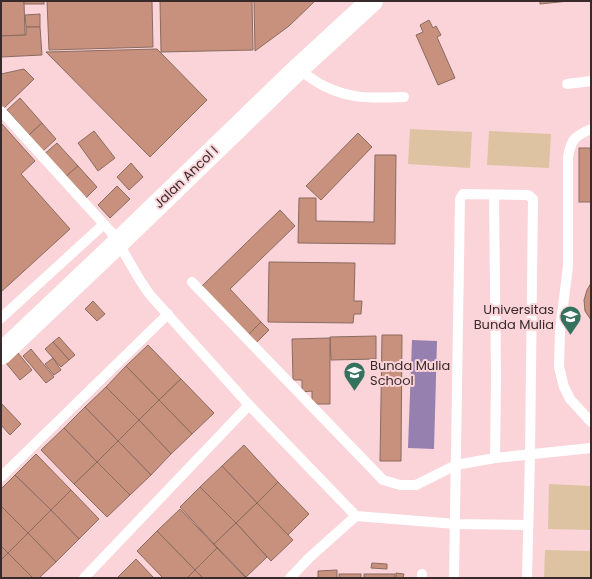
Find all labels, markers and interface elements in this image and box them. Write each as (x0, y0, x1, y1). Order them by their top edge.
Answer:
street label: Jalan Ancol I (150, 141, 222, 213)
place label: Universitas Bunda Mulia (474, 300, 554, 334)
school or university icon: Universitas Bunda Mulia (557, 303, 583, 336)
place label: Bunda Mulia School (370, 356, 450, 390)
school or university icon: Bunda Mulia School (341, 359, 367, 392)

